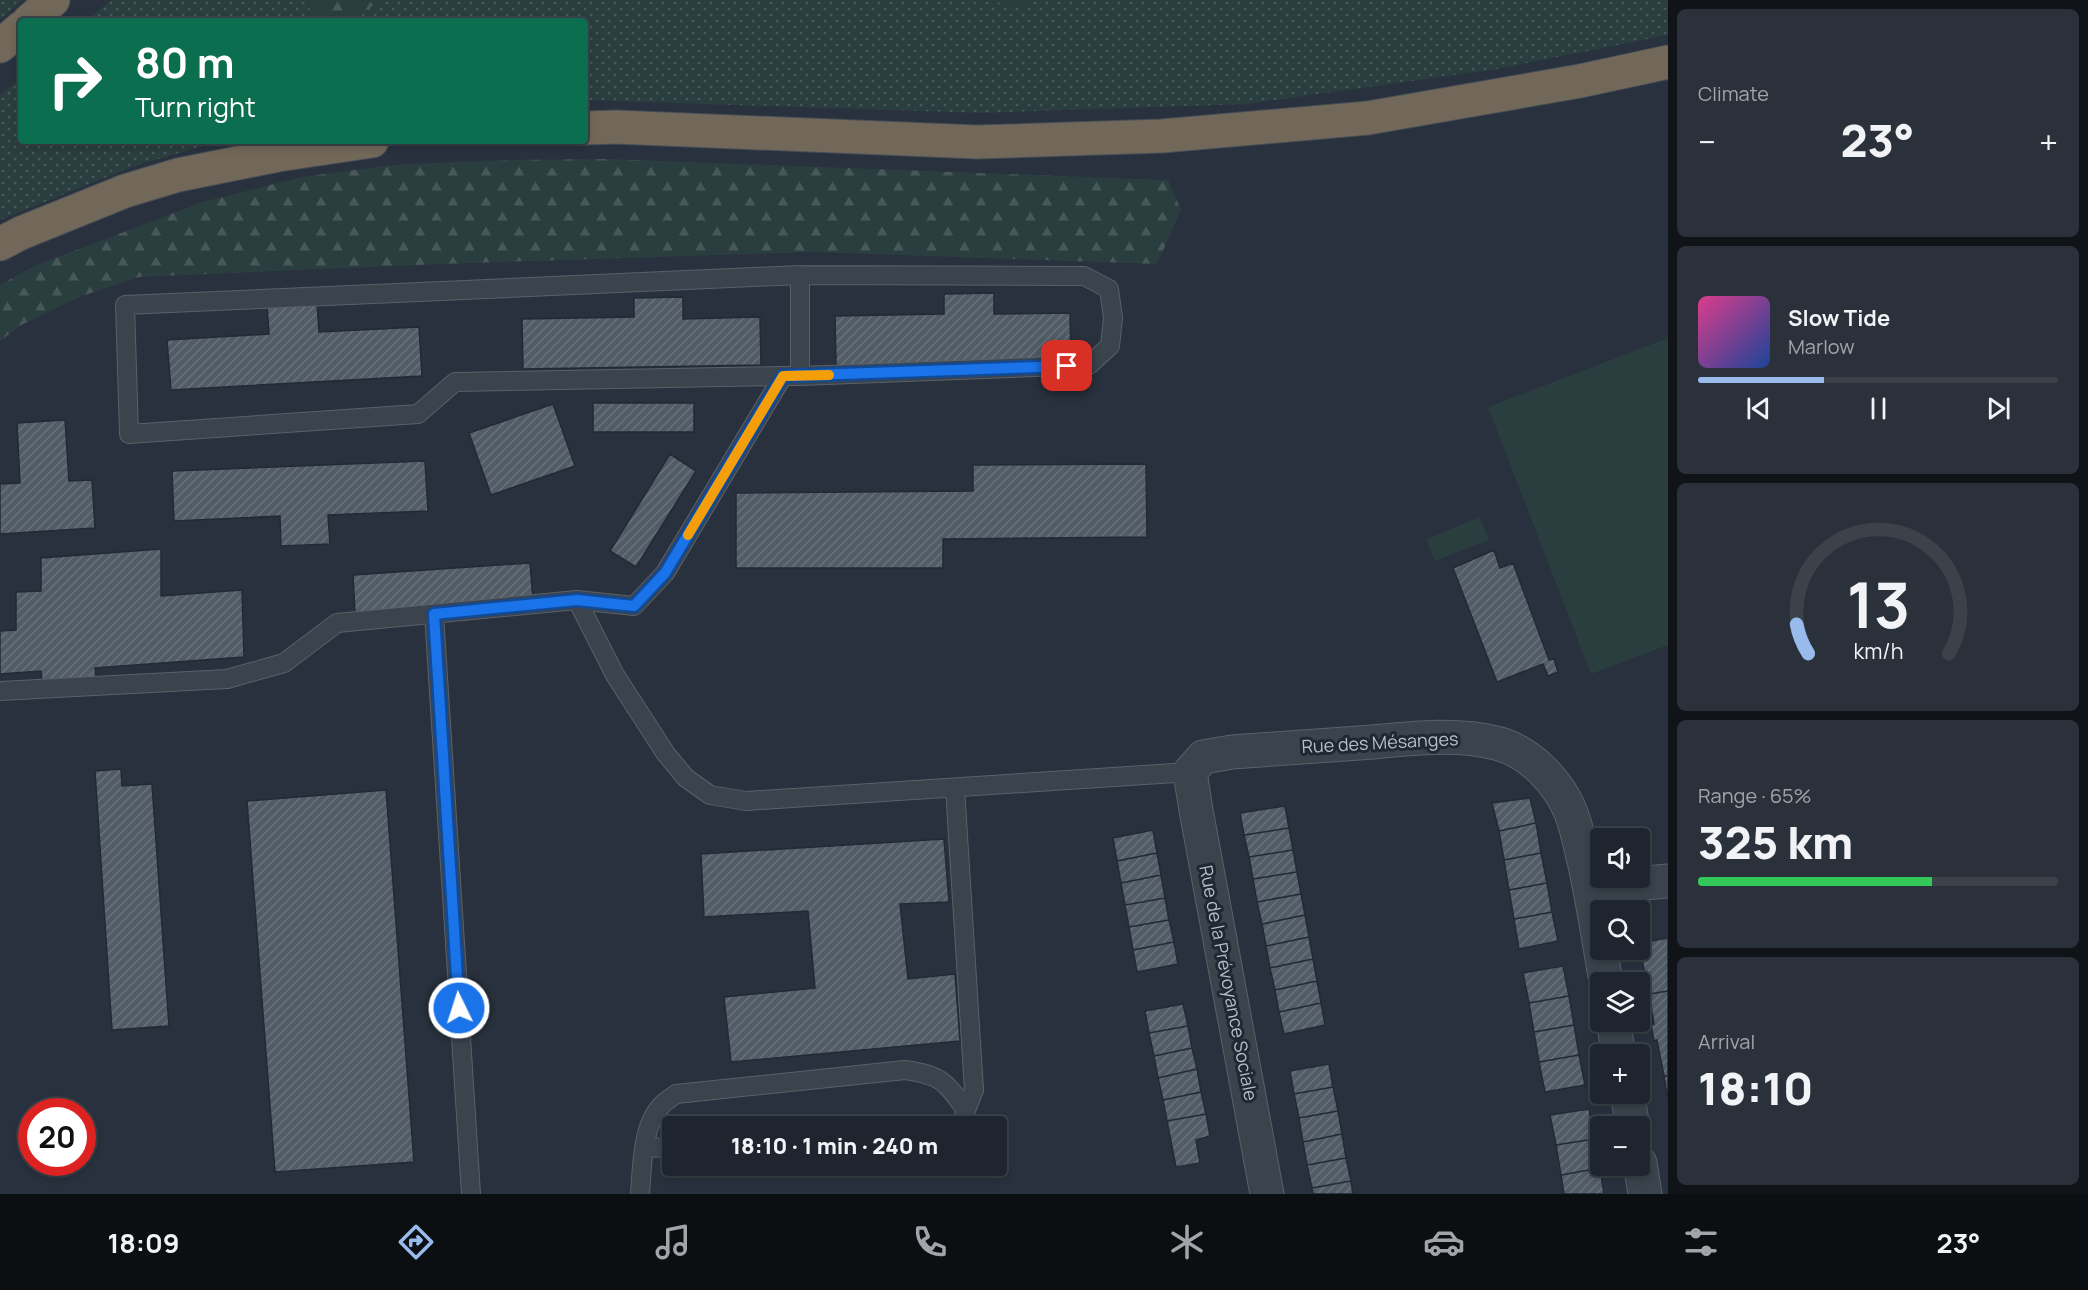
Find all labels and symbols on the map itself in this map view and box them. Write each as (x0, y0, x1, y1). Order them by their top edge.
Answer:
pin (1041, 340, 1092, 391)
street label: Rue des Mésanges (1301, 726, 1459, 758)
street label: Rue de la Prévoyance Sociale (1194, 863, 1264, 1103)
position arrow (427, 976, 491, 1040)
speed limit sign: 20 (18, 1098, 96, 1176)

